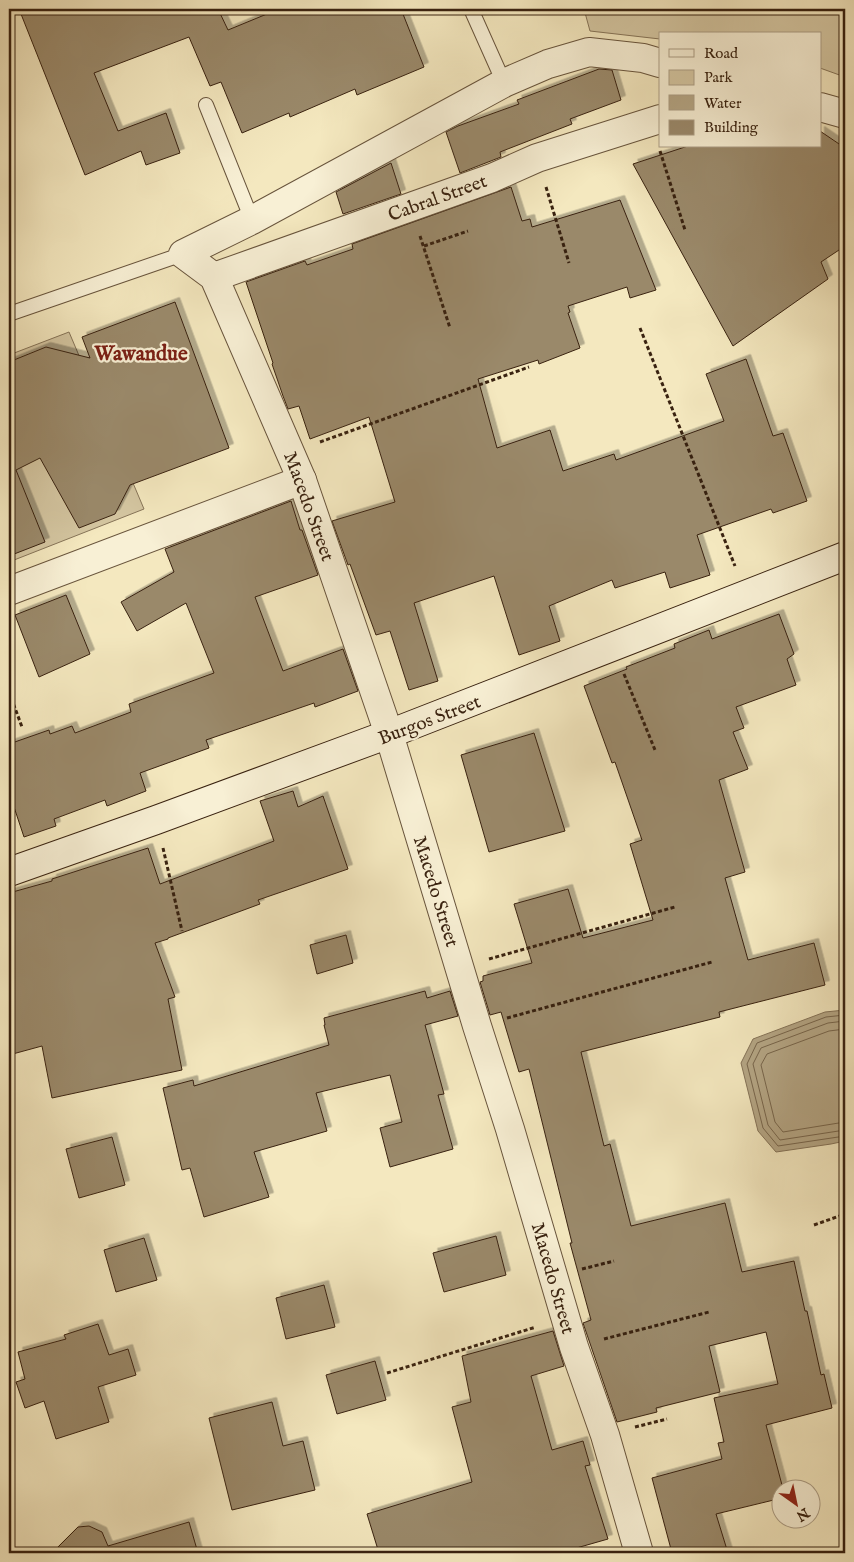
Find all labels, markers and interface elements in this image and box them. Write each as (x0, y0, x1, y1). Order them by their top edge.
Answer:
legend (659, 32, 822, 148)
text: Road (704, 44, 739, 63)
text: Park (704, 68, 734, 87)
text: Water (704, 94, 742, 113)
text: Building (704, 118, 759, 137)
street label: Cabral Street (385, 170, 491, 228)
district label: Wawandue (93, 341, 188, 368)
street label: Macedo Street (277, 449, 339, 565)
street label: Burgos Street (375, 690, 485, 751)
street label: Macedo Street (407, 833, 463, 950)
street label: Macedo Street (525, 1220, 580, 1337)
north arrow (772, 1480, 822, 1530)
text: N (793, 1503, 813, 1525)

